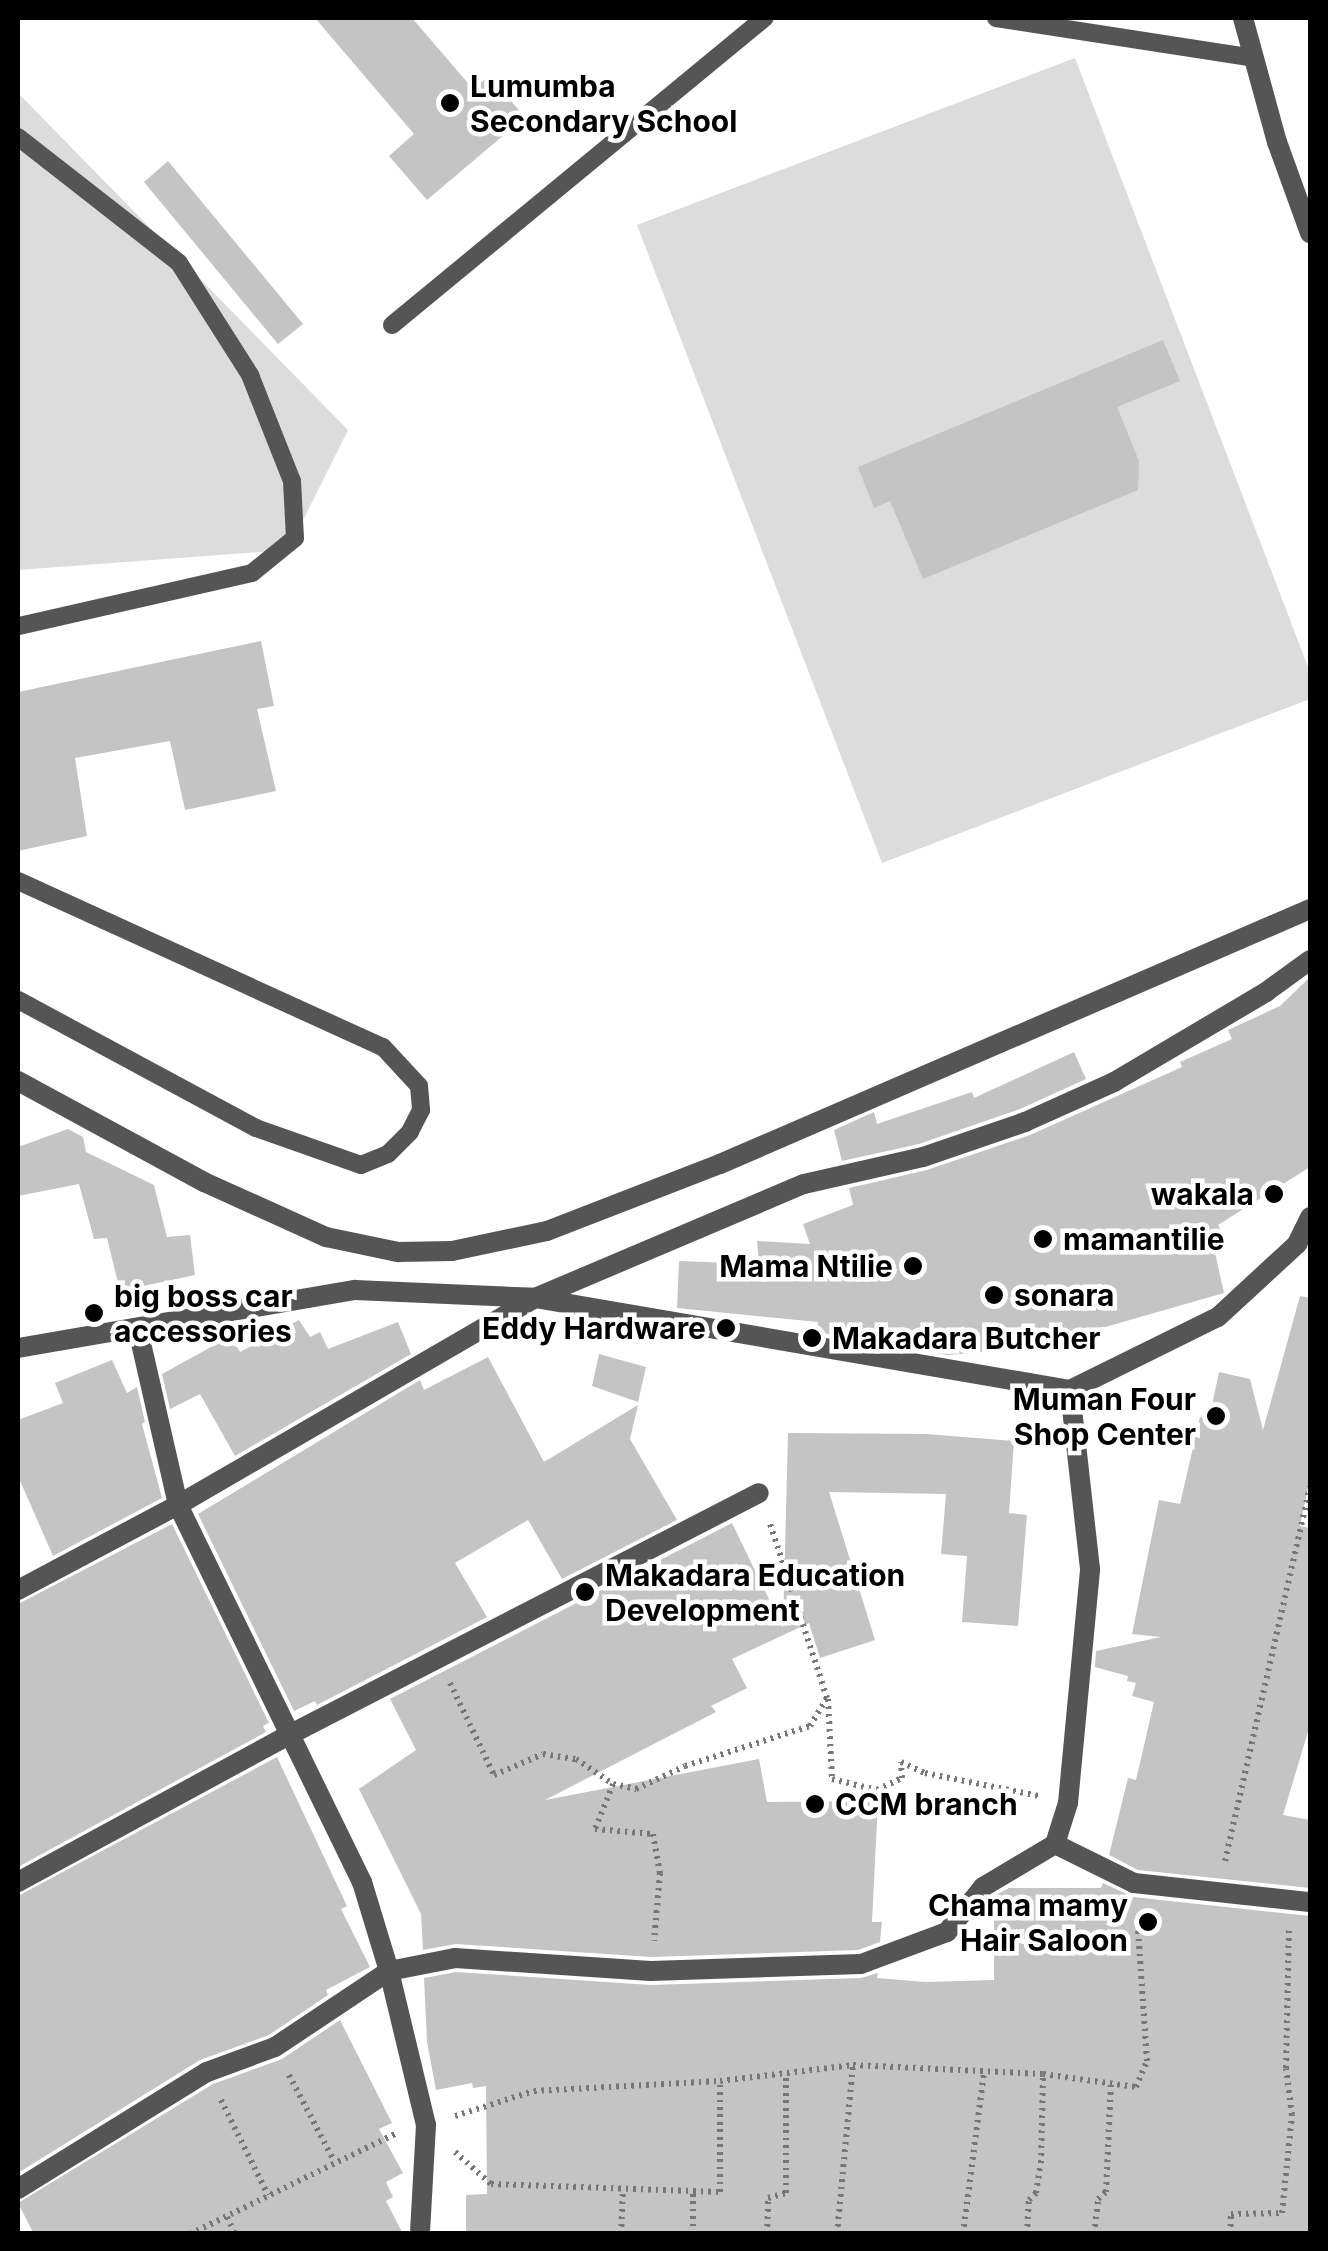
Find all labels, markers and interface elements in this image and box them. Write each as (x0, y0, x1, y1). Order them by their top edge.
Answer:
place label: Lumumba Secondary School (470, 68, 737, 138)
marker: Lumumba Secondary School (439, 92, 461, 114)
place label: wakala (1151, 1176, 1254, 1212)
marker: wakala (1263, 1183, 1285, 1205)
place label: mamantilie (1063, 1221, 1225, 1257)
marker: mamantilie (1032, 1228, 1054, 1250)
place label: Mama Ntilie (719, 1248, 893, 1284)
marker: Mama Ntilie (902, 1255, 924, 1277)
place label: sonara (1014, 1277, 1115, 1313)
place label: big boss car accessories (114, 1278, 293, 1348)
marker: sonara (983, 1284, 1005, 1306)
marker: big boss car accessories (83, 1302, 105, 1324)
place label: Eddy Hardware (482, 1310, 706, 1346)
marker: Eddy Hardware (715, 1317, 737, 1339)
place label: Makadara Butcher (832, 1320, 1100, 1356)
marker: Makadara Butcher (801, 1327, 823, 1349)
place label: Muman Four Shop Center (1013, 1381, 1196, 1452)
marker: Muman Four Shop Center (1205, 1405, 1227, 1427)
place label: Makadara Education Development (605, 1557, 905, 1628)
marker: Makadara Education Development (574, 1581, 596, 1603)
place label: CCM branch (835, 1786, 1018, 1822)
marker: CCM branch (804, 1793, 826, 1815)
place label: Chama mamy Hair Saloon (928, 1887, 1128, 1958)
marker: Chama mamy Hair Saloon (1137, 1911, 1159, 1933)

